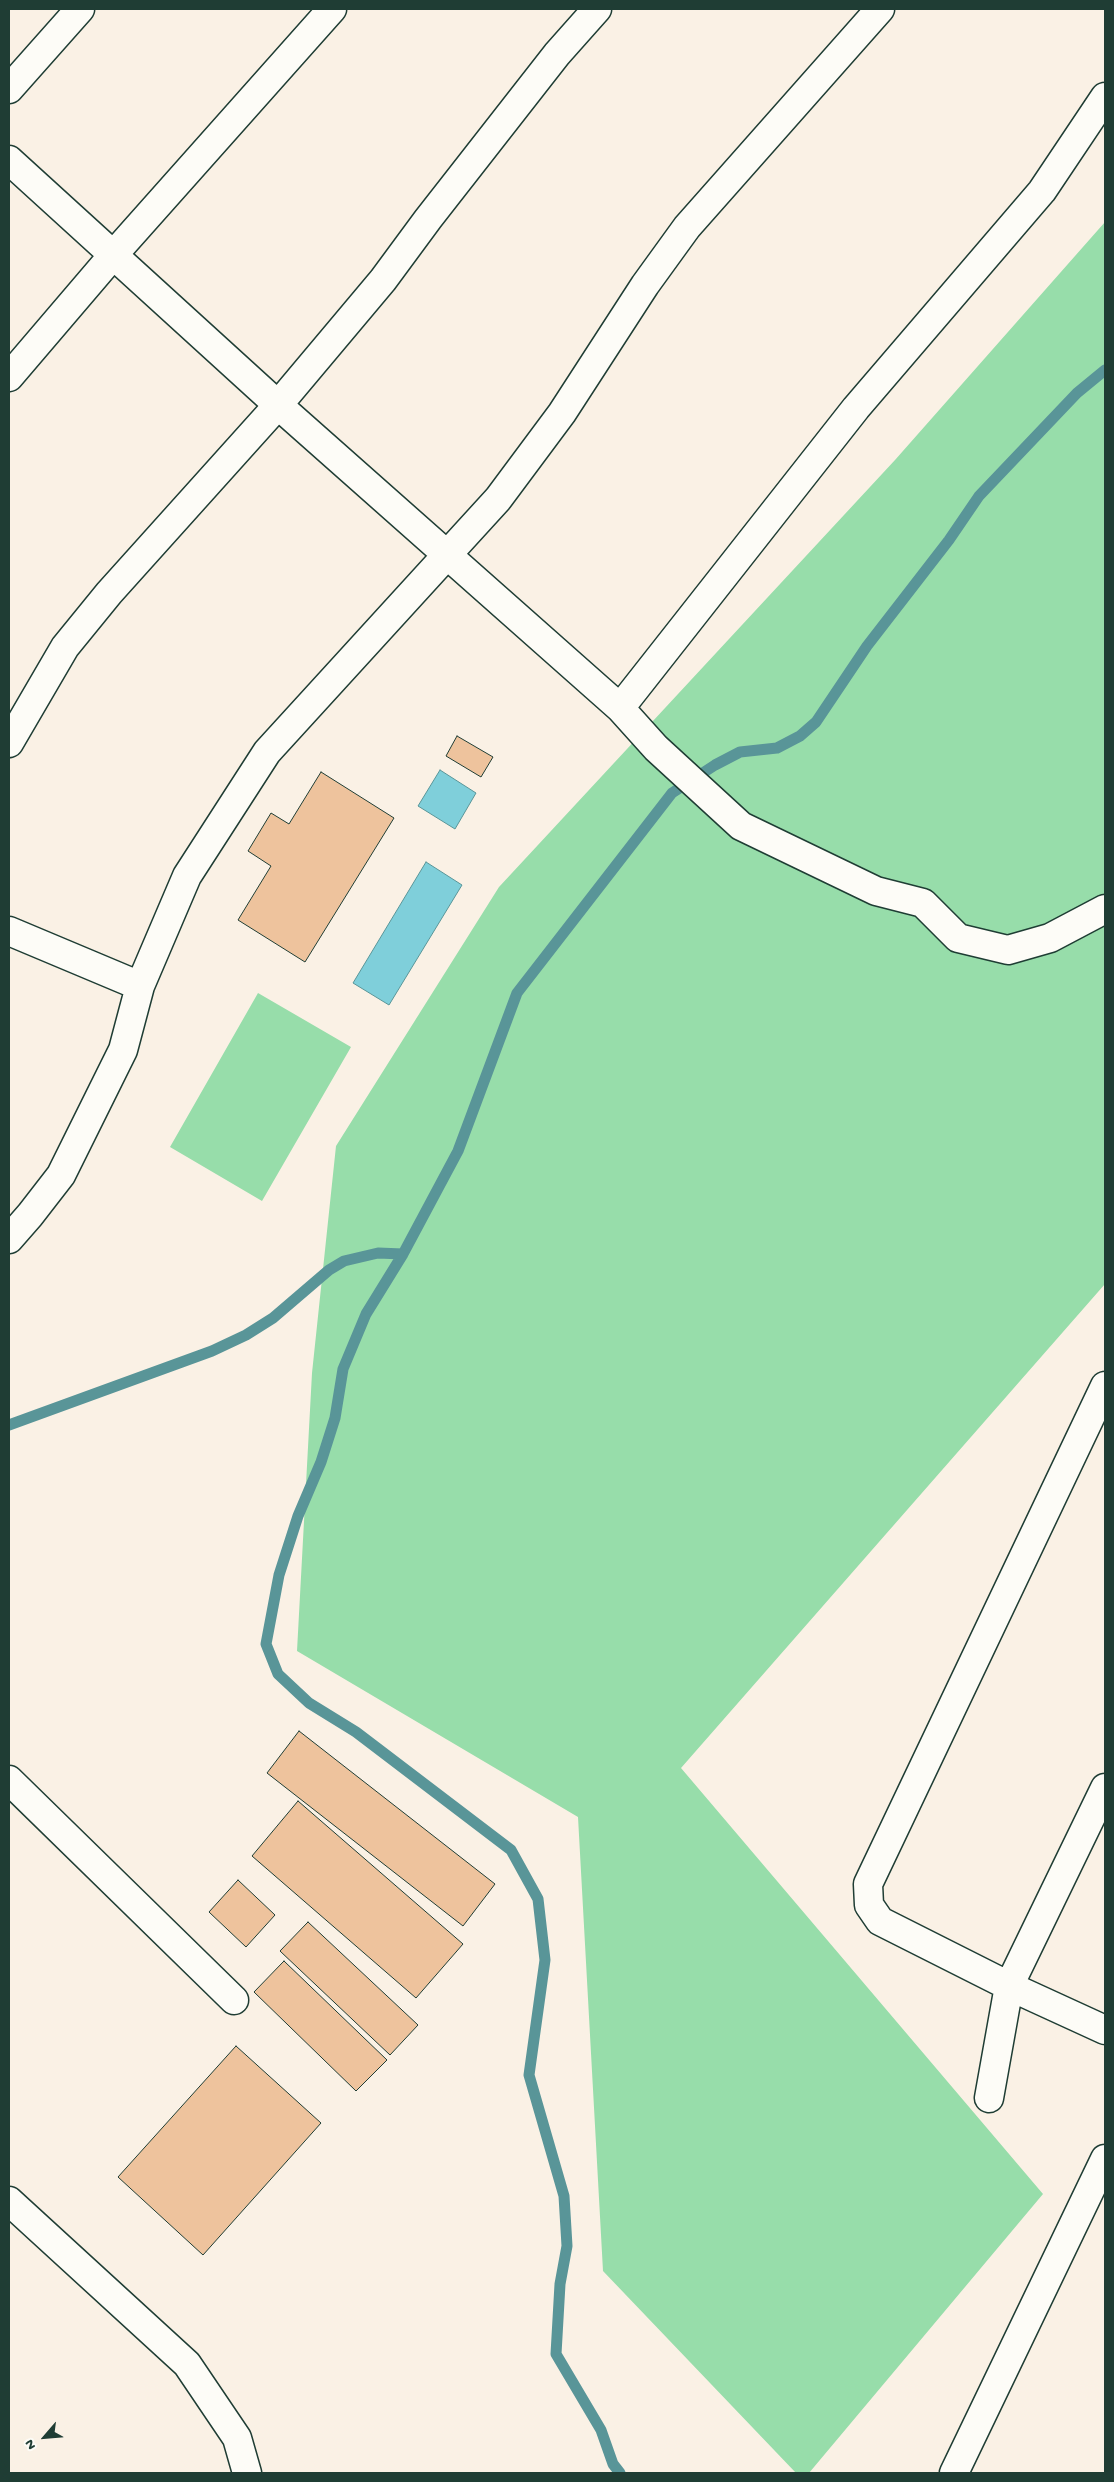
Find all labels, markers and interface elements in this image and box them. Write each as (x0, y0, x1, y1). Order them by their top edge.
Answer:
north arrow (20, 2412, 70, 2462)
text: N (22, 2436, 41, 2452)

